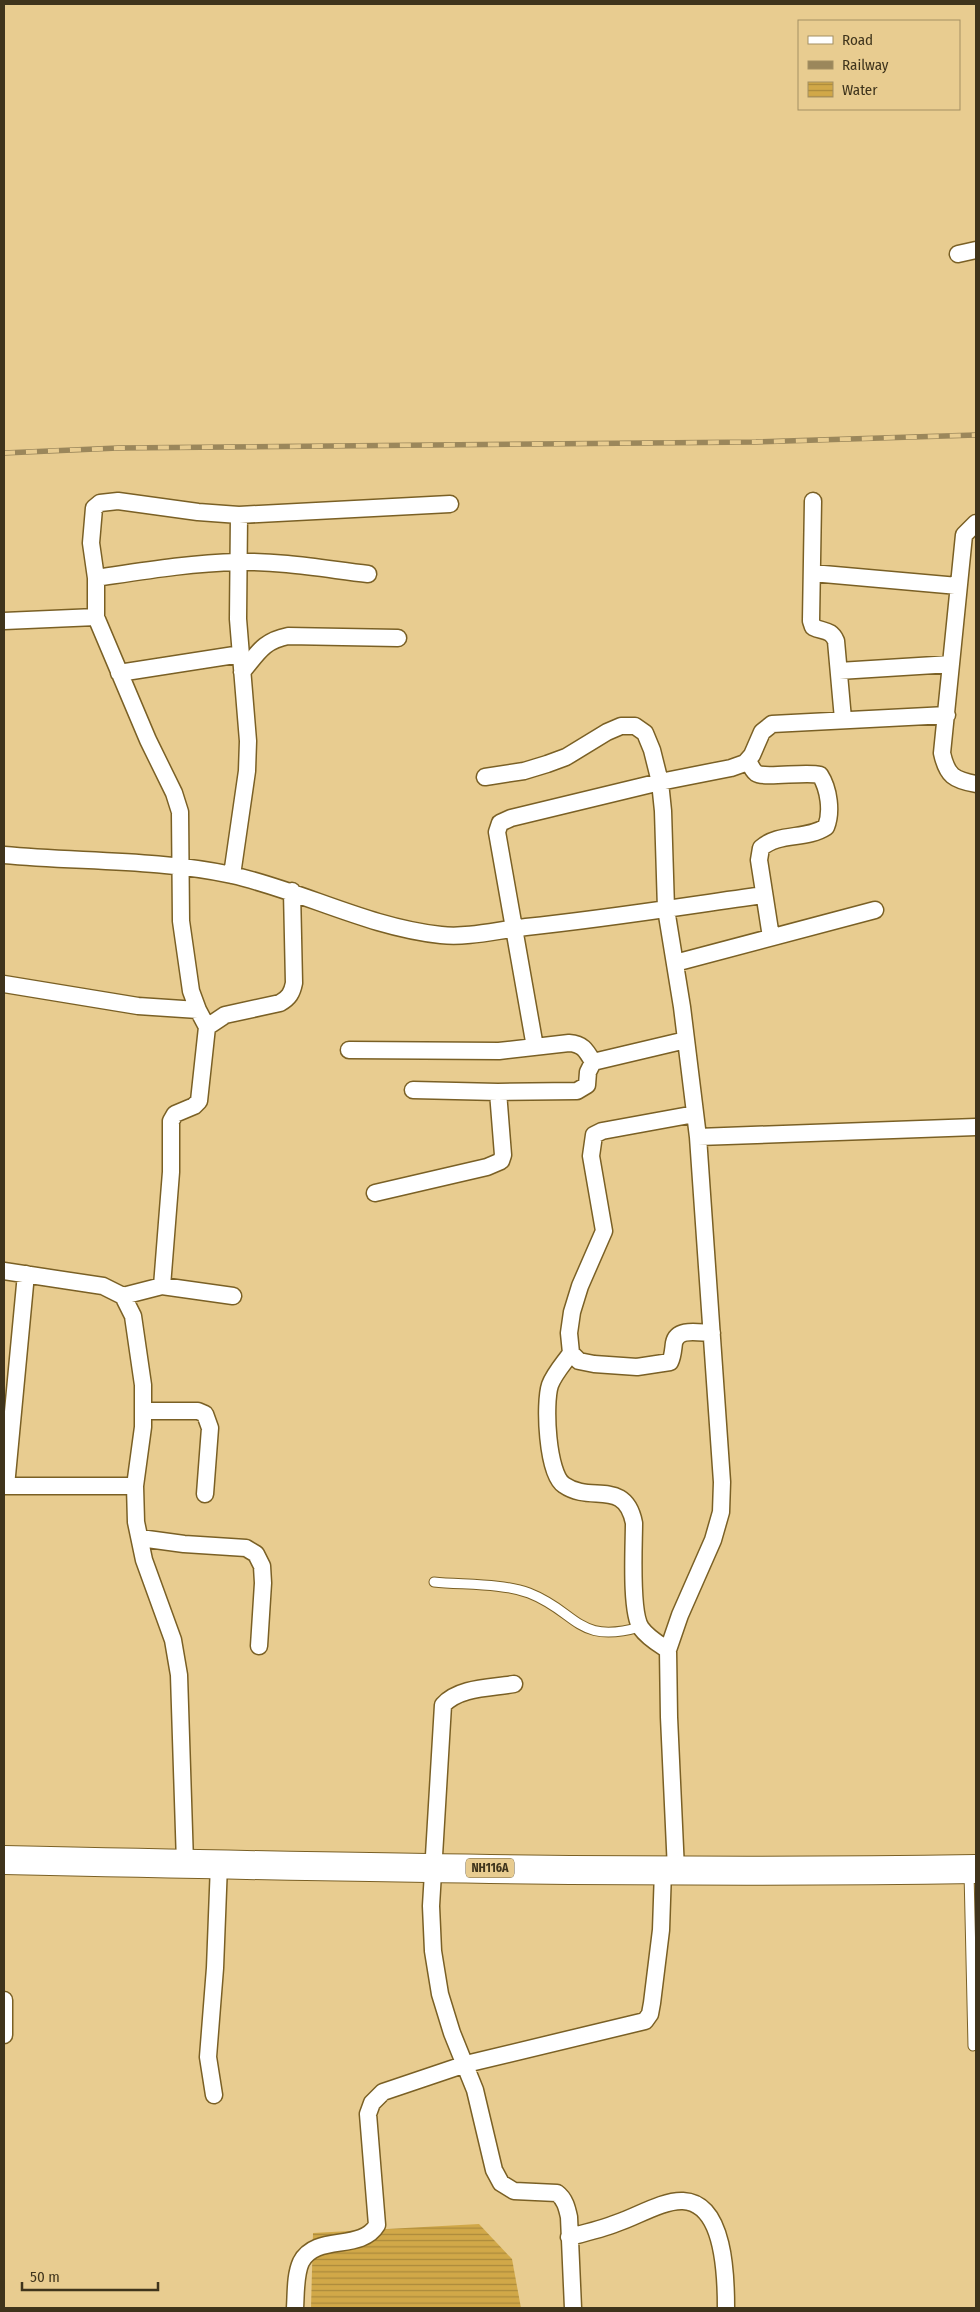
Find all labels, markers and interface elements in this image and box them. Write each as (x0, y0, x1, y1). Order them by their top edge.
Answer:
legend (798, 20, 960, 110)
text: Road (842, 31, 873, 49)
text: Railway (842, 56, 889, 74)
text: Water (842, 81, 878, 99)
road number: NH116A (466, 1859, 514, 1878)
scale bar (22, 2260, 159, 2292)
text: 50 m (30, 2268, 60, 2286)

